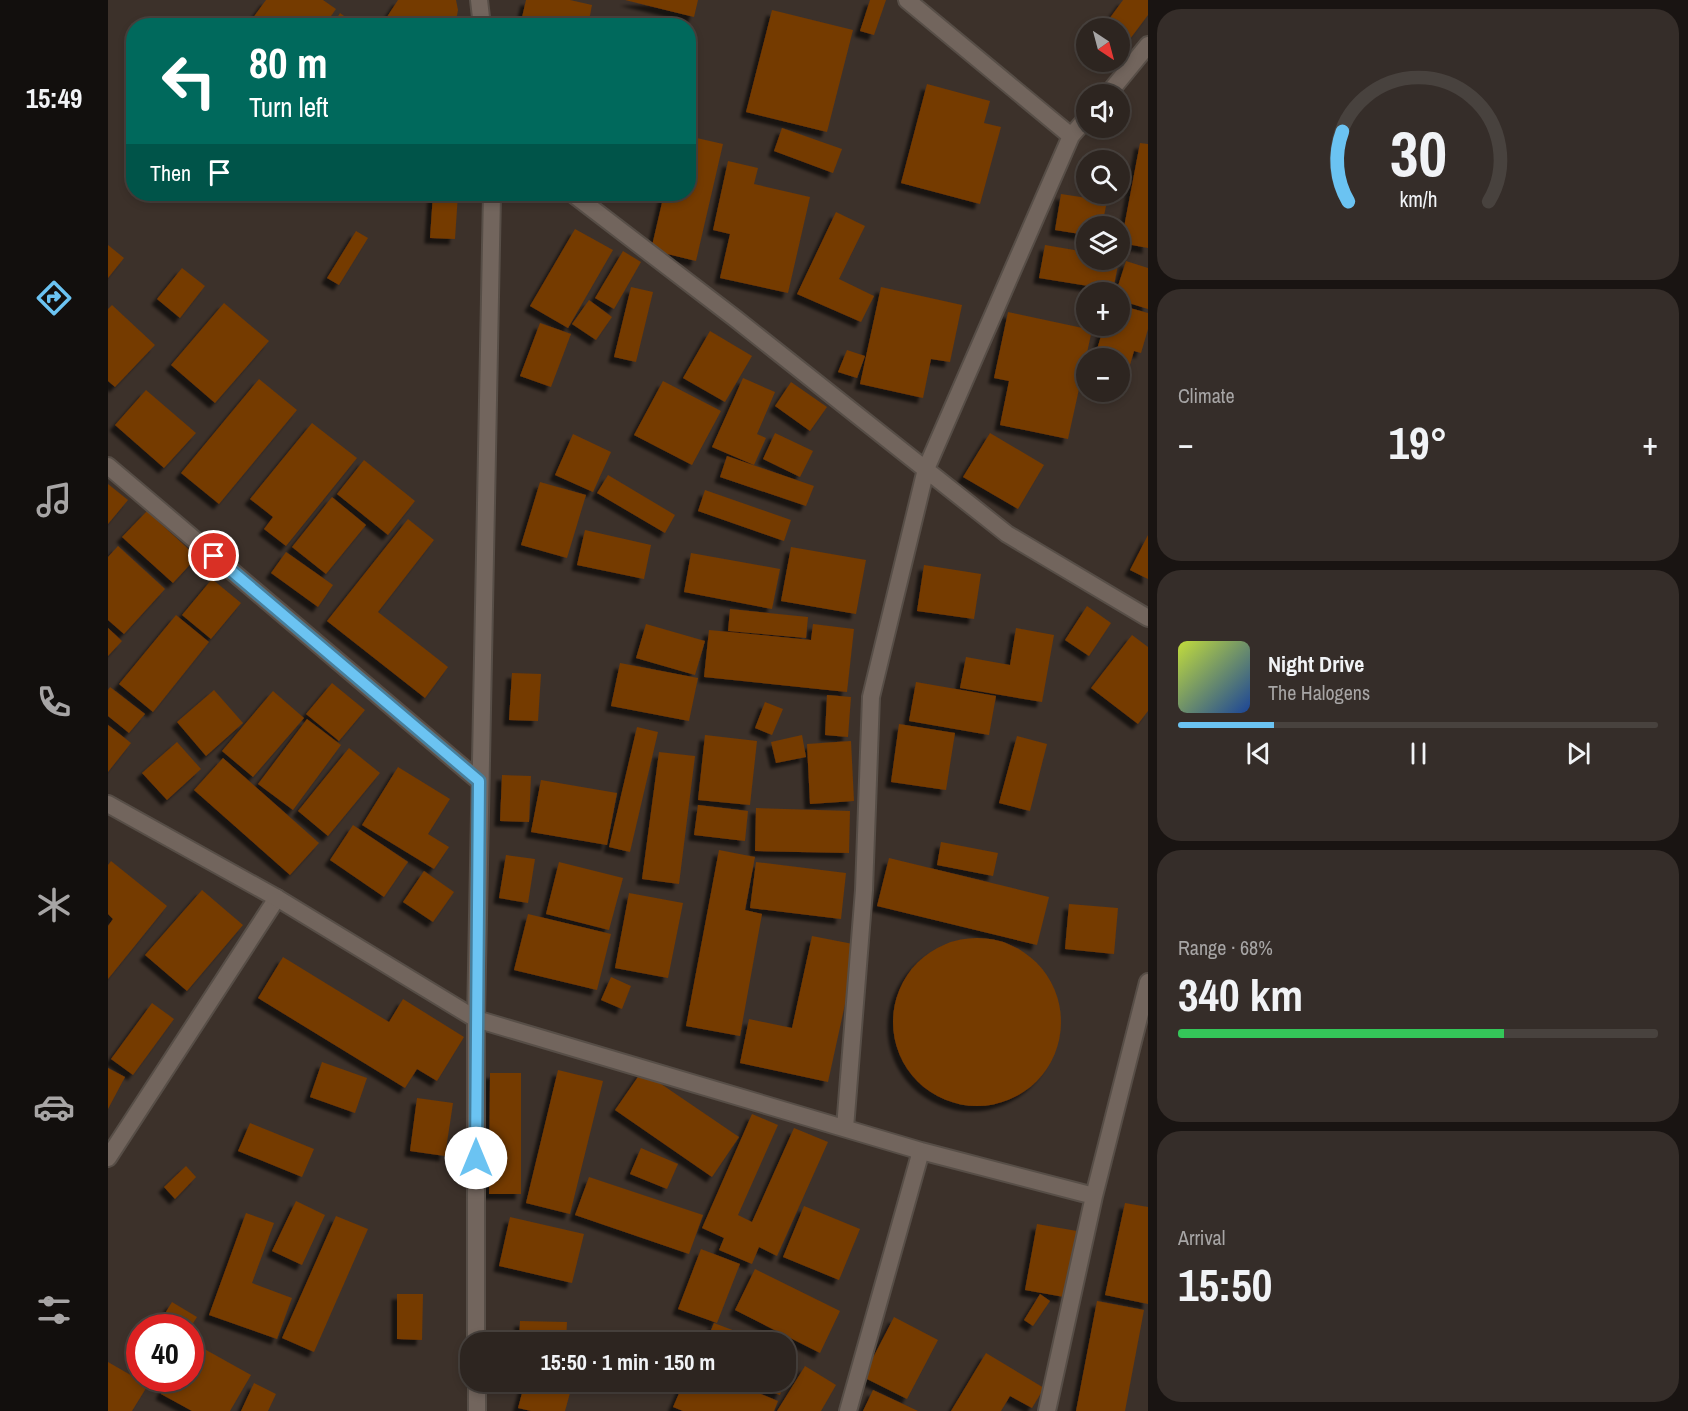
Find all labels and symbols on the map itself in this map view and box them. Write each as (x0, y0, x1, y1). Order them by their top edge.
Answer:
north arrow (1076, 18, 1130, 72)
pin (188, 530, 239, 581)
position arrow (444, 1126, 508, 1190)
speed limit sign: 40 (126, 1314, 204, 1392)

